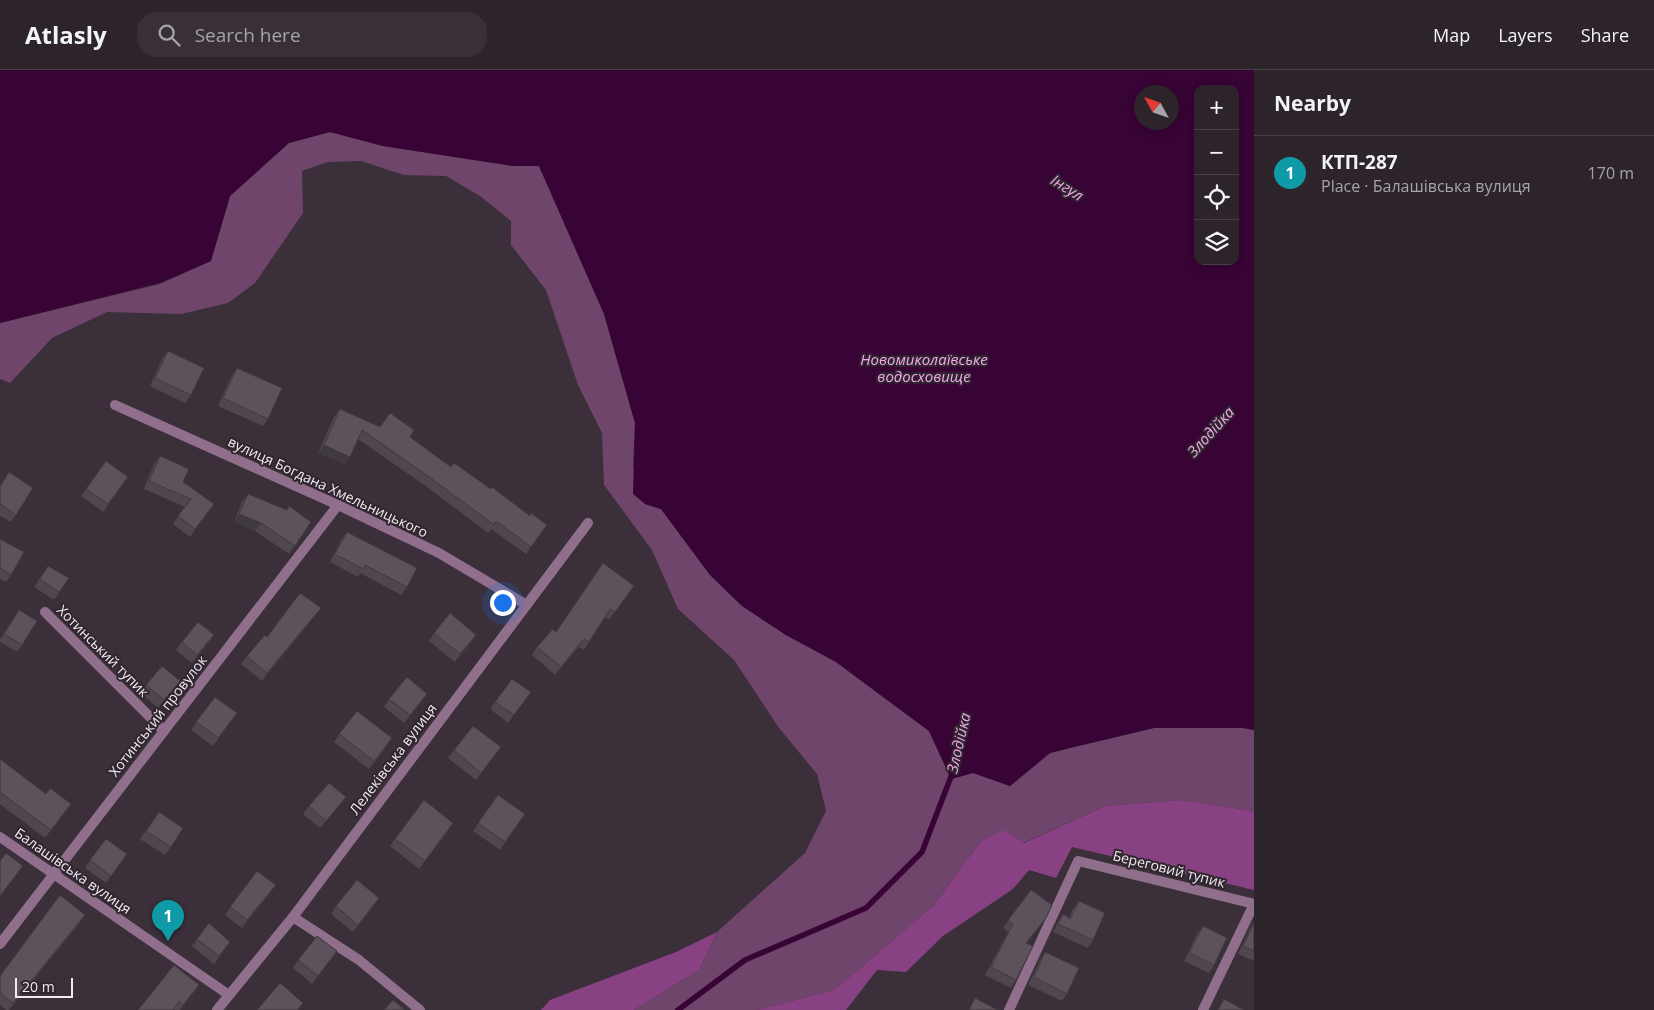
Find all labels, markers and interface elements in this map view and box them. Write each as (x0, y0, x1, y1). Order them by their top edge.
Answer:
search box (137, 12, 487, 57)
text: Atlasly (25, 18, 107, 51)
icon: search (155, 21, 183, 49)
text: Search here (195, 22, 301, 48)
text: Map (1433, 23, 1470, 47)
text: Layers (1498, 23, 1553, 47)
text: Share (1581, 23, 1629, 47)
north arrow (1134, 85, 1179, 130)
map controls (1194, 85, 1239, 265)
button: + (1194, 85, 1239, 130)
text: Nearby (1274, 89, 1351, 117)
button: − (1194, 130, 1239, 175)
text: КТП-287 (1321, 149, 1398, 175)
text: 1 (1285, 162, 1295, 184)
text: 170 m (1588, 162, 1634, 184)
water label: Інгул (1047, 169, 1088, 205)
button: locate (1194, 175, 1239, 220)
text: Place · Балашівська вулиця (1321, 175, 1531, 197)
button: layers (1194, 220, 1239, 265)
water label: Новомиколаївське водосховище (860, 349, 988, 386)
water label: Злодійка (1182, 402, 1238, 461)
street label: вулиця Богдана Хмельницького (225, 432, 431, 541)
your location (490, 590, 516, 616)
street label: Хотинський тупик (53, 600, 154, 701)
street label: Хотинський провулок (104, 651, 211, 780)
street label: Лелеківська вулиця (345, 699, 441, 818)
water label: Злодійка (941, 710, 975, 776)
street label: Балашівська вулиця (11, 823, 135, 918)
street label: Береговий тупик (1111, 845, 1228, 892)
pin: 1 (152, 900, 184, 941)
scale bar (15, 975, 72, 998)
text: 20 m (22, 977, 55, 996)

